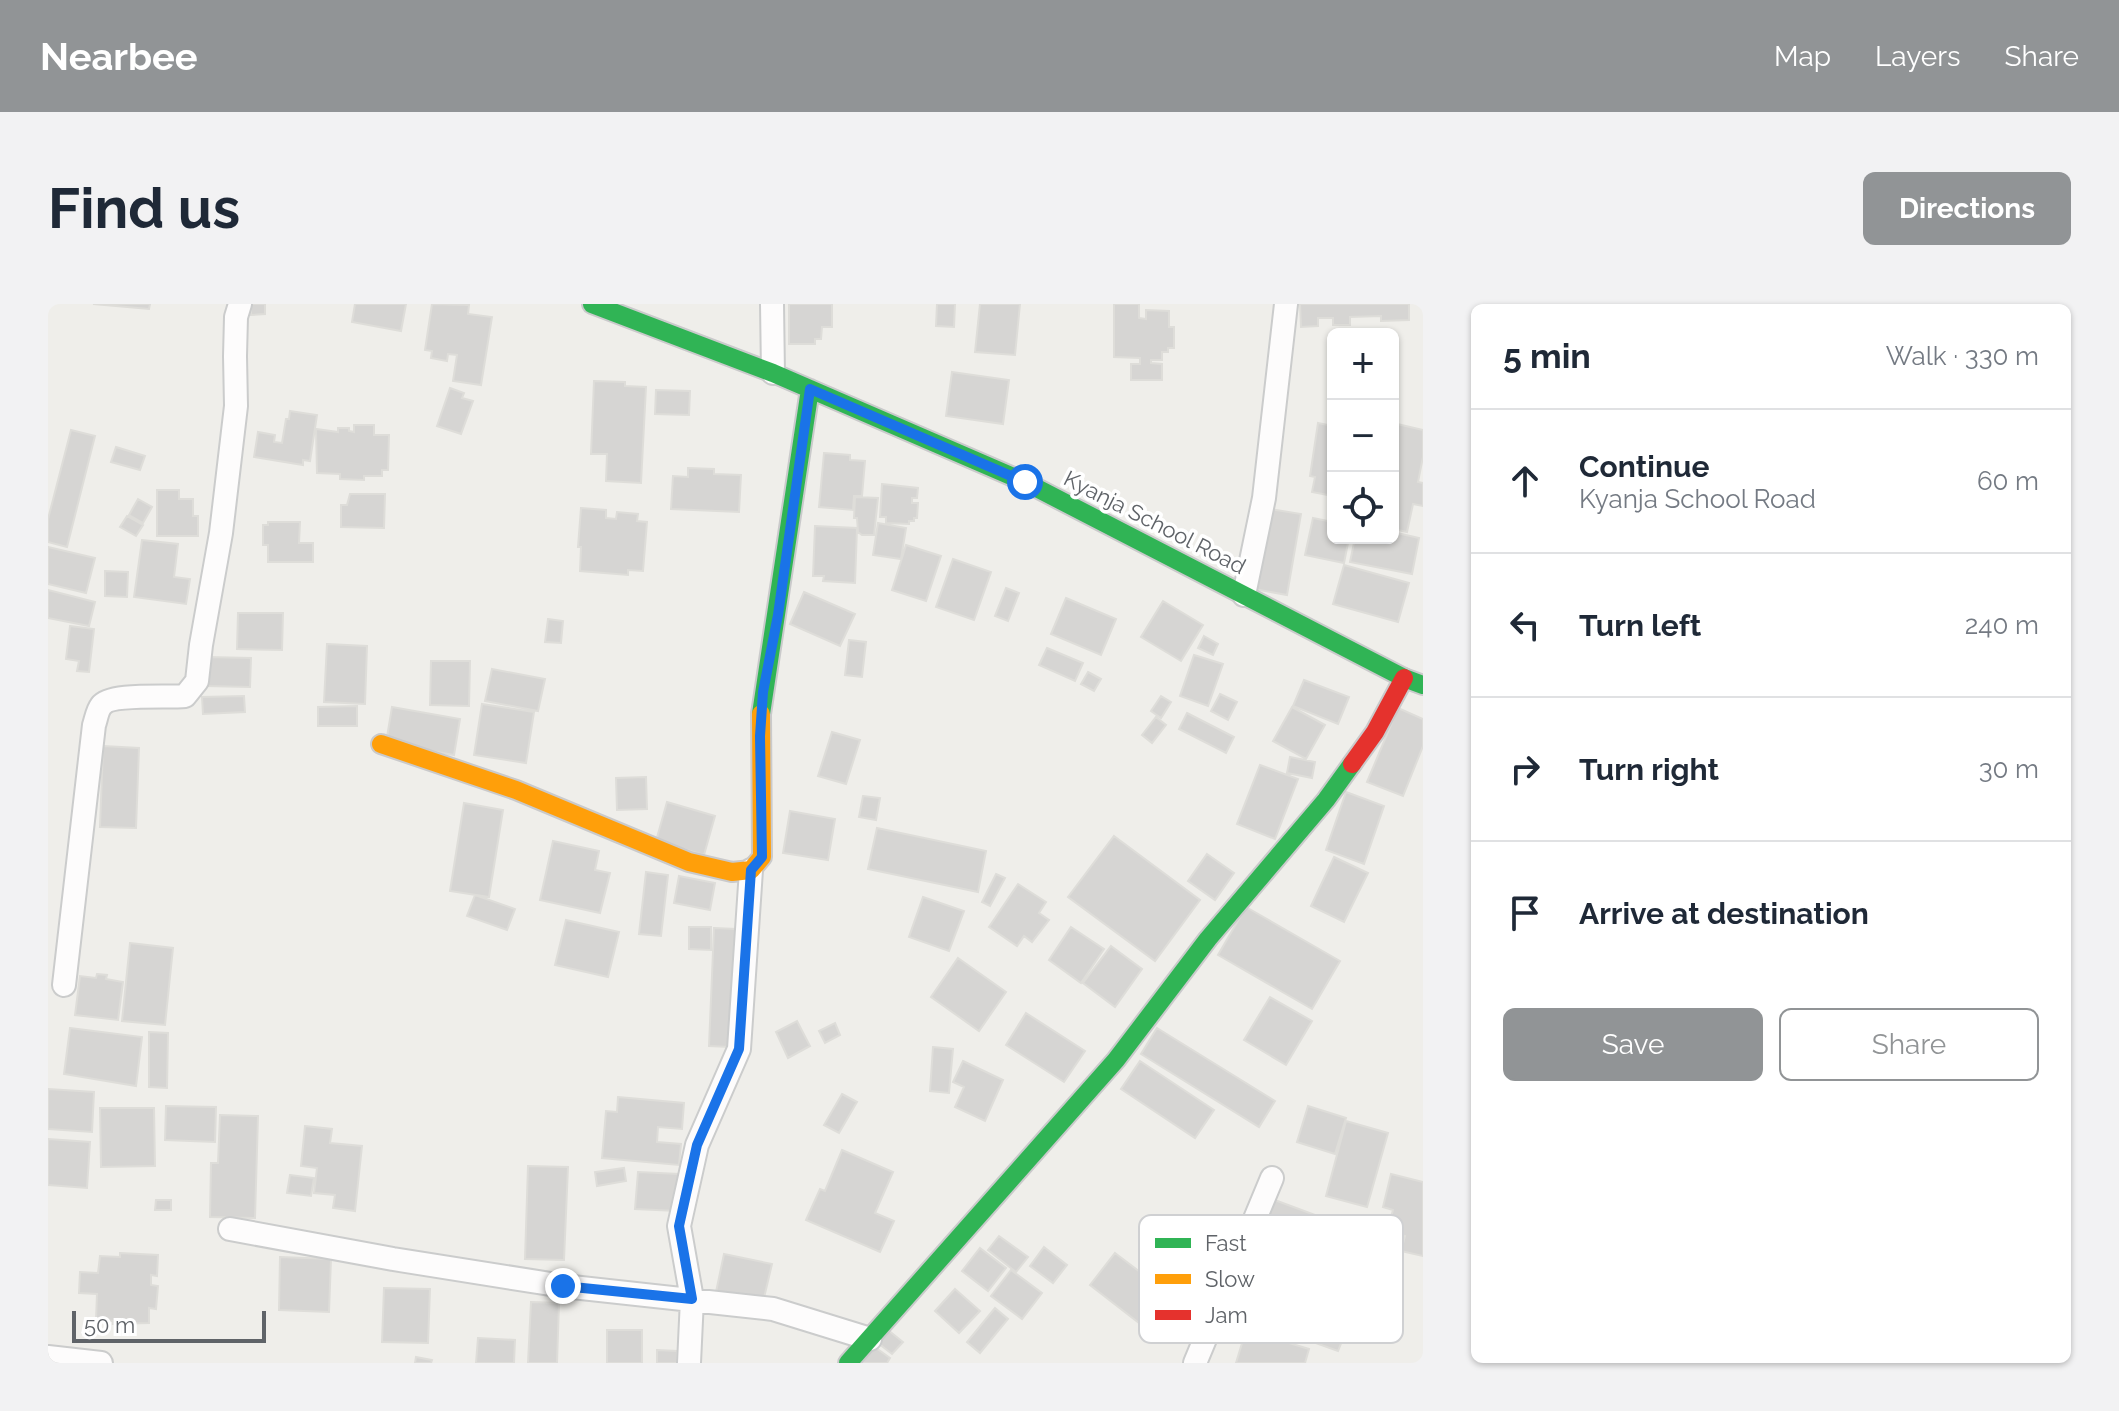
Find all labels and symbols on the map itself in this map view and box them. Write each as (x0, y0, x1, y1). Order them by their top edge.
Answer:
route start (1007, 464, 1043, 500)
street label: Kyanja School Road (1060, 465, 1250, 579)
legend (1139, 1215, 1403, 1343)
text: Fast (1205, 1230, 1247, 1256)
text: Slow (1205, 1266, 1255, 1292)
route end (545, 1268, 581, 1304)
text: Jam (1205, 1302, 1248, 1328)
scale bar (72, 1307, 266, 1343)

